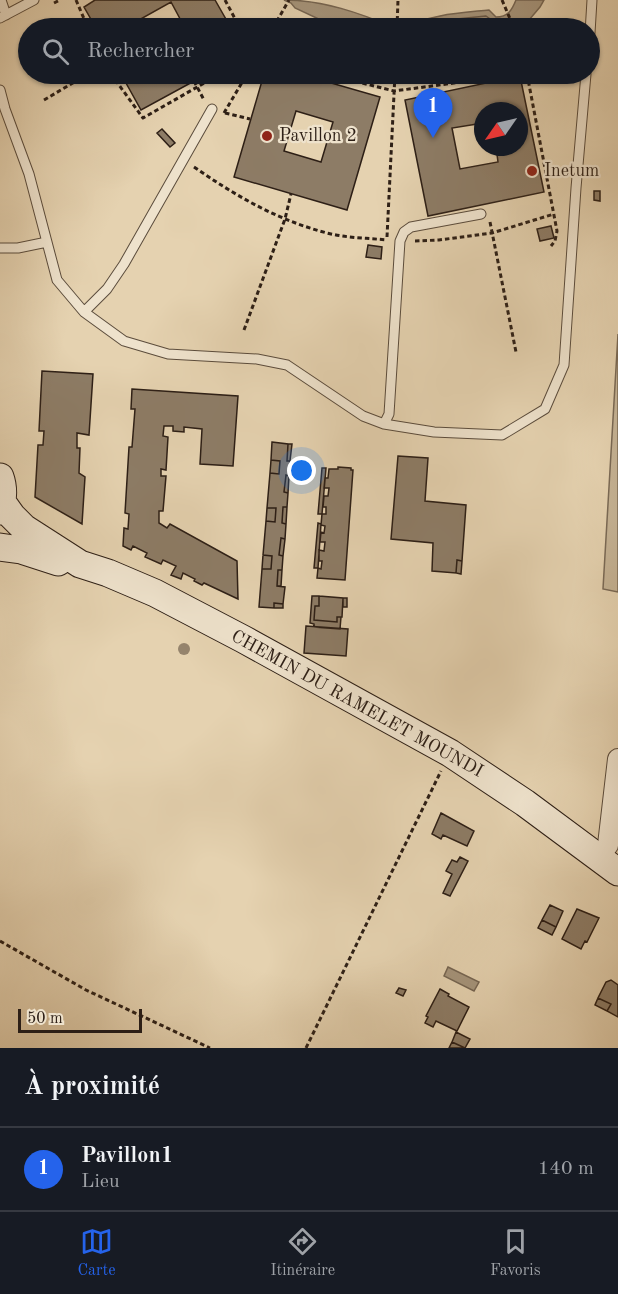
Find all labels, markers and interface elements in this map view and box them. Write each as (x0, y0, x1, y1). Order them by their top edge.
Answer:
search box (18, 18, 600, 84)
icon: search (39, 35, 72, 68)
text: Rechercher (87, 40, 194, 62)
pin: 1 (414, 88, 452, 138)
north arrow (474, 102, 528, 156)
place label: Pavillon 2 (279, 127, 357, 145)
marker: Pavillon 2 (260, 129, 274, 143)
place label: Inetum (544, 162, 599, 180)
marker: Inetum (525, 164, 539, 178)
your location (287, 456, 316, 485)
street label: CHEMIN DU RAMELET MOUNDI (228, 627, 486, 781)
scale bar (18, 1006, 142, 1034)
text: 50 m (27, 1011, 63, 1027)
text: À proximité (24, 1074, 160, 1100)
text: Pavillon1 (81, 1145, 173, 1167)
text: 1 (38, 1159, 49, 1179)
text: 140 m (538, 1159, 594, 1179)
text: Lieu (81, 1172, 120, 1192)
tab: Carte (77, 1225, 116, 1281)
tab: Itinéraire (270, 1225, 335, 1281)
tab: Favoris (490, 1225, 541, 1281)

